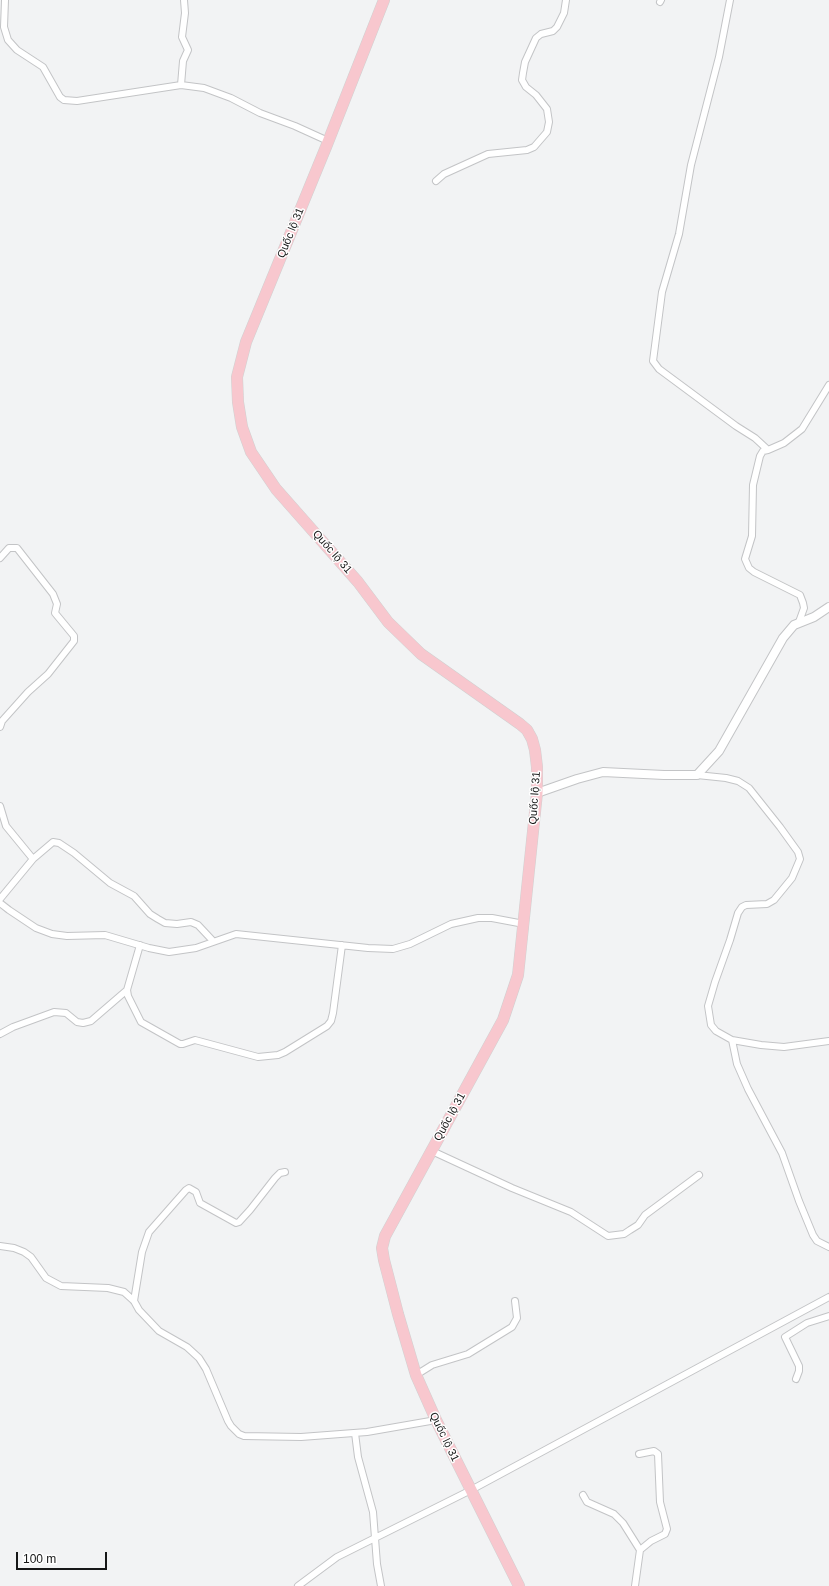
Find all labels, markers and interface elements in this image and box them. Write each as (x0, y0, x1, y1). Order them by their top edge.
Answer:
street label: Quốc lộ 31 (275, 206, 307, 260)
street label: Quốc lộ 31 (310, 528, 354, 576)
street label: Quốc lộ 31 (527, 771, 543, 825)
street label: Quốc lộ 31 (431, 1091, 469, 1143)
street label: Quốc lộ 31 (426, 1410, 462, 1464)
scale bar (18, 1544, 109, 1570)
text: 100 m (23, 1552, 56, 1566)

